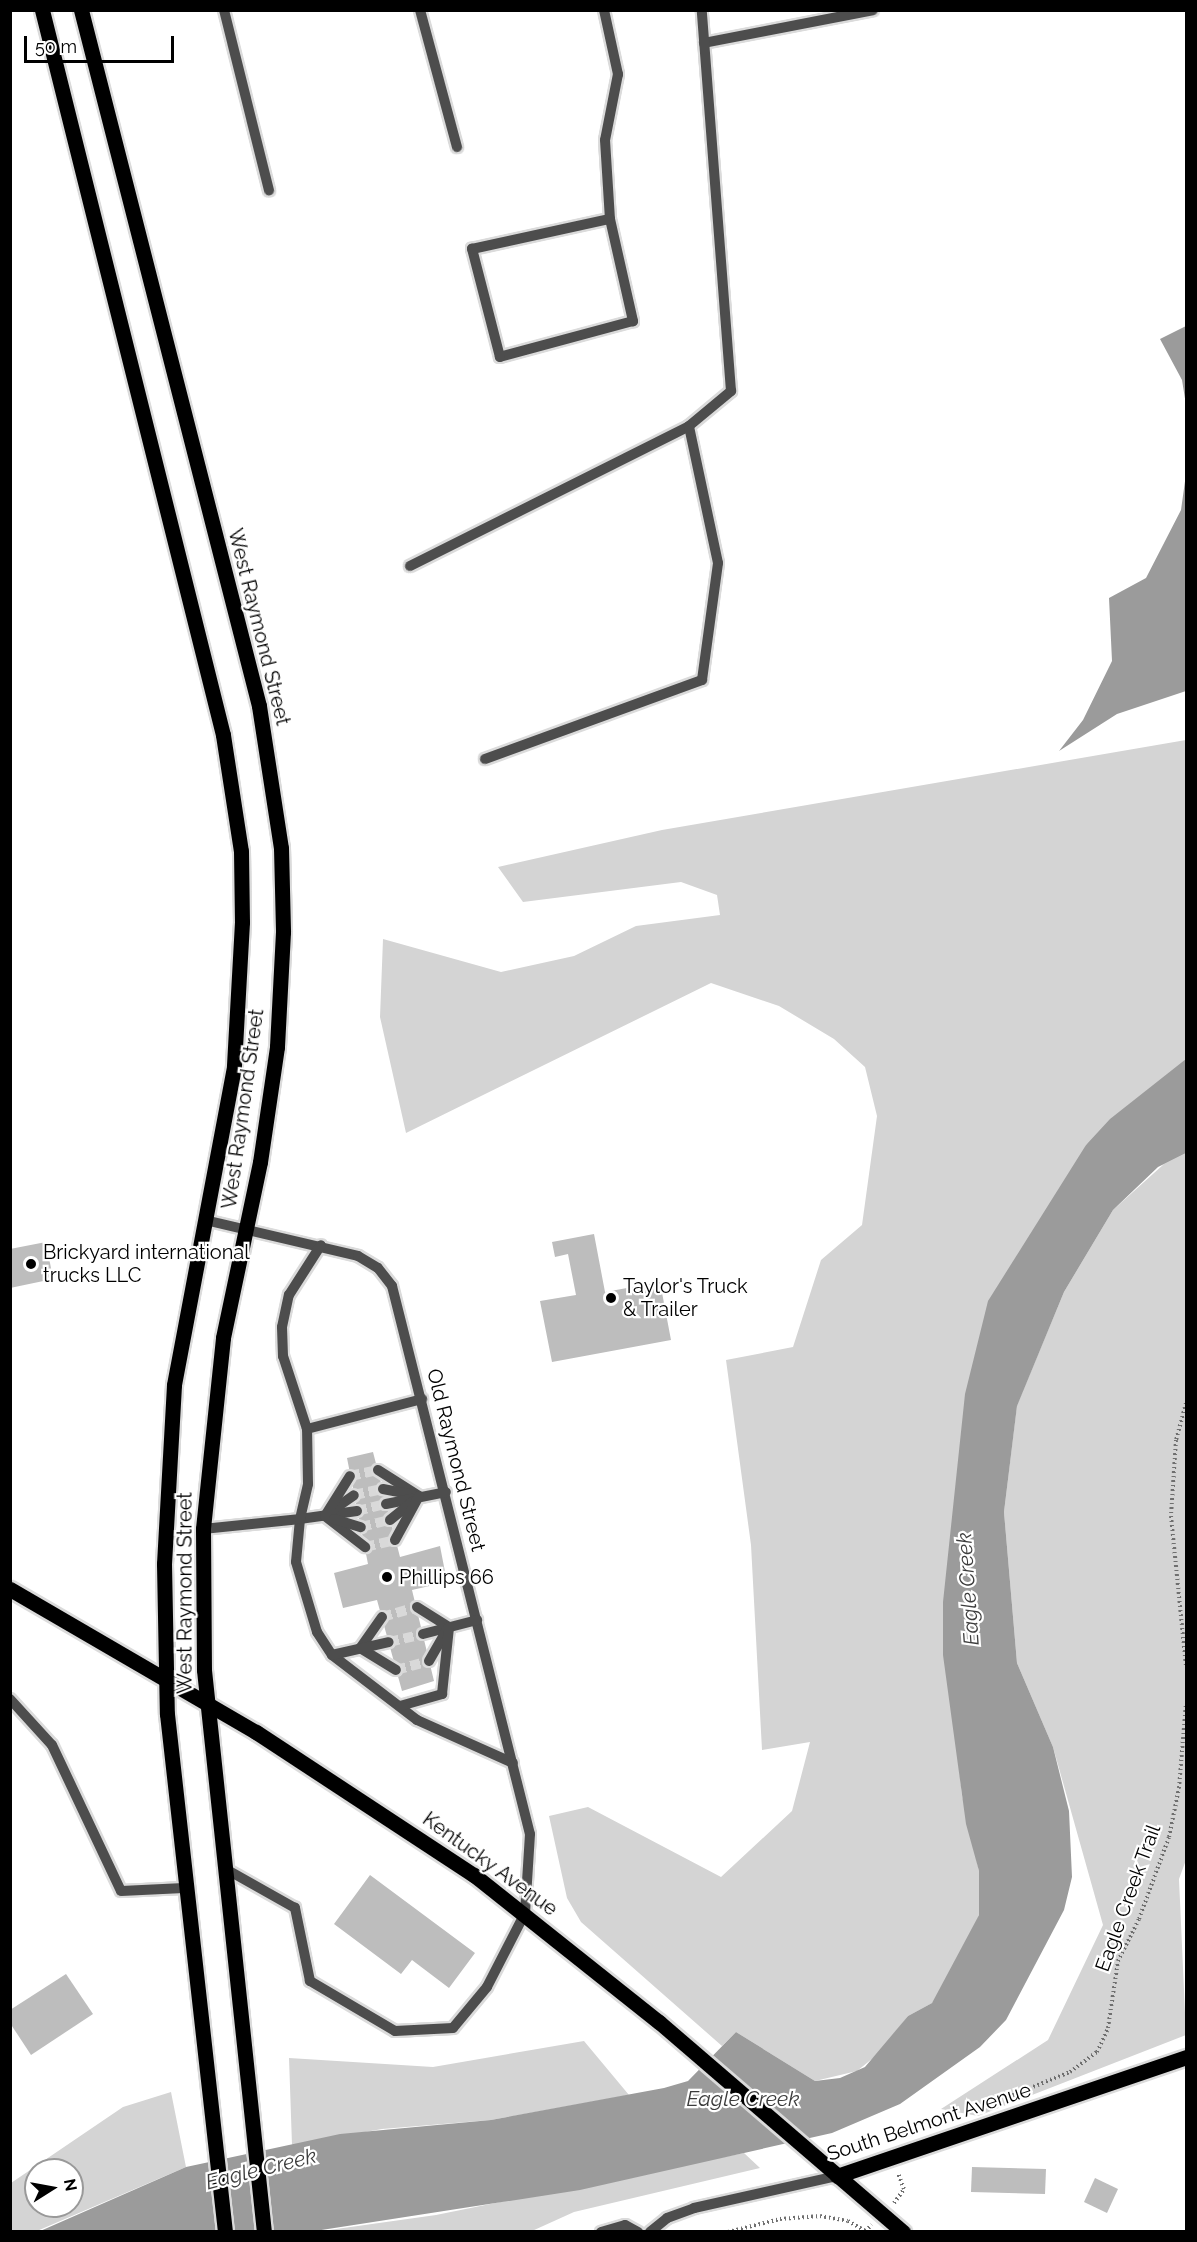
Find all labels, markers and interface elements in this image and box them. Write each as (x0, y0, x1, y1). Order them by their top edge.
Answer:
scale bar (27, 24, 177, 62)
text: 50 m (35, 36, 77, 57)
street label: West Raymond Street (223, 526, 295, 728)
street label: West Raymond Street (217, 1007, 269, 1211)
place label: Brickyard international trucks LLC (43, 1240, 250, 1287)
marker: Brickyard international trucks LLC (24, 1257, 38, 1271)
place label: Taylor's Truck & Trailer (623, 1274, 748, 1321)
marker: Taylor's Truck & Trailer (604, 1291, 618, 1305)
street label: Old Raymond Street (422, 1366, 490, 1554)
street label: West Raymond Street (173, 1492, 197, 1694)
water label: Eagle Creek (951, 1532, 985, 1646)
place label: Phillips 66 (399, 1565, 494, 1589)
marker: Phillips 66 (380, 1570, 394, 1584)
street label: Kentucky Avenue (417, 1807, 563, 1921)
street label: Eagle Creek Trail (1090, 1821, 1166, 1975)
street label: South Belmont Avenue (824, 2078, 1034, 2166)
water label: Eagle Creek (686, 2086, 800, 2112)
water label: Eagle Creek (203, 2143, 319, 2195)
north arrow (24, 2158, 84, 2218)
text: N (60, 2177, 81, 2193)

